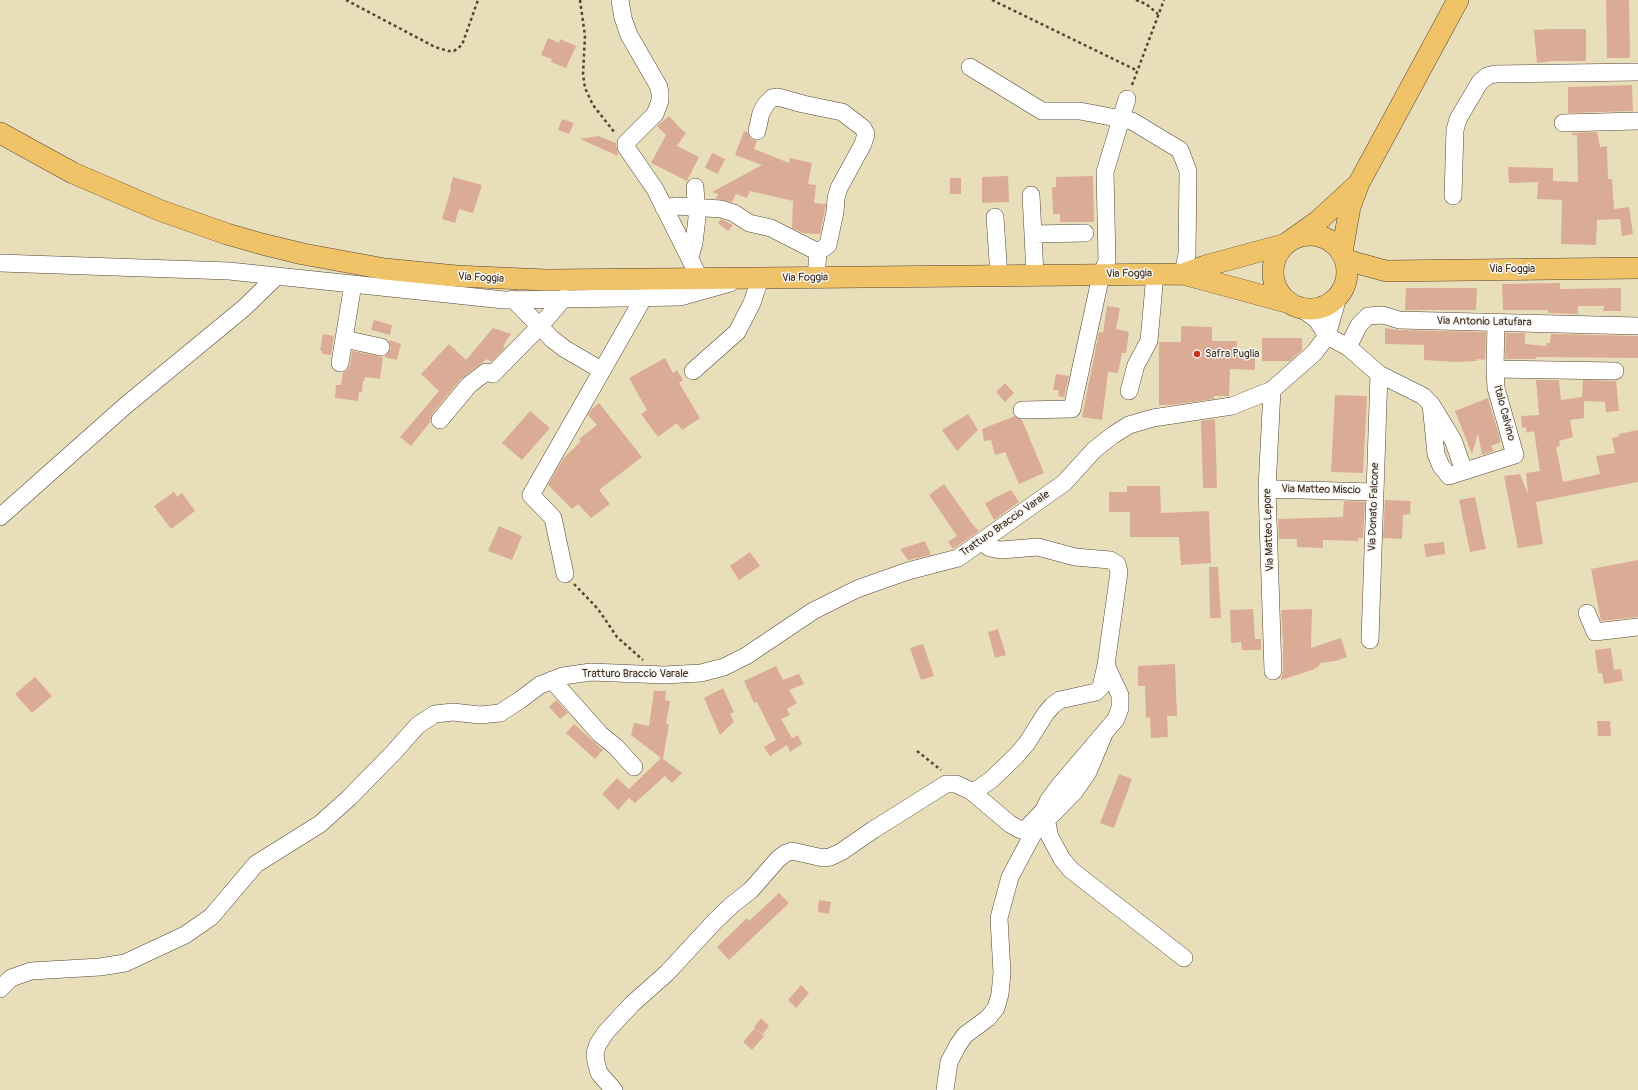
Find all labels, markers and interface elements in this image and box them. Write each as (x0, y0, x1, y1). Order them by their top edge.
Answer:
street label: Via Foggia (1489, 262, 1535, 276)
street label: Via Foggia (1106, 267, 1152, 281)
street label: Via Foggia (458, 270, 504, 286)
street label: Via Foggia (782, 271, 828, 285)
street label: Via Antonio Latufara (1436, 315, 1532, 329)
place label: Safra Puglia (1205, 347, 1259, 361)
marker: Safra Puglia (1192, 349, 1202, 359)
street label: Italo Calvino (1490, 384, 1518, 442)
street label: Via Donato Falcone (1366, 462, 1382, 552)
street label: Via Matteo Miscio (1281, 483, 1361, 497)
street label: Tratturo Braccio Varale (958, 488, 1052, 560)
street label: Via Matteo Lepore (1261, 488, 1277, 572)
street label: Tratturo Braccio Varale (582, 667, 688, 681)

